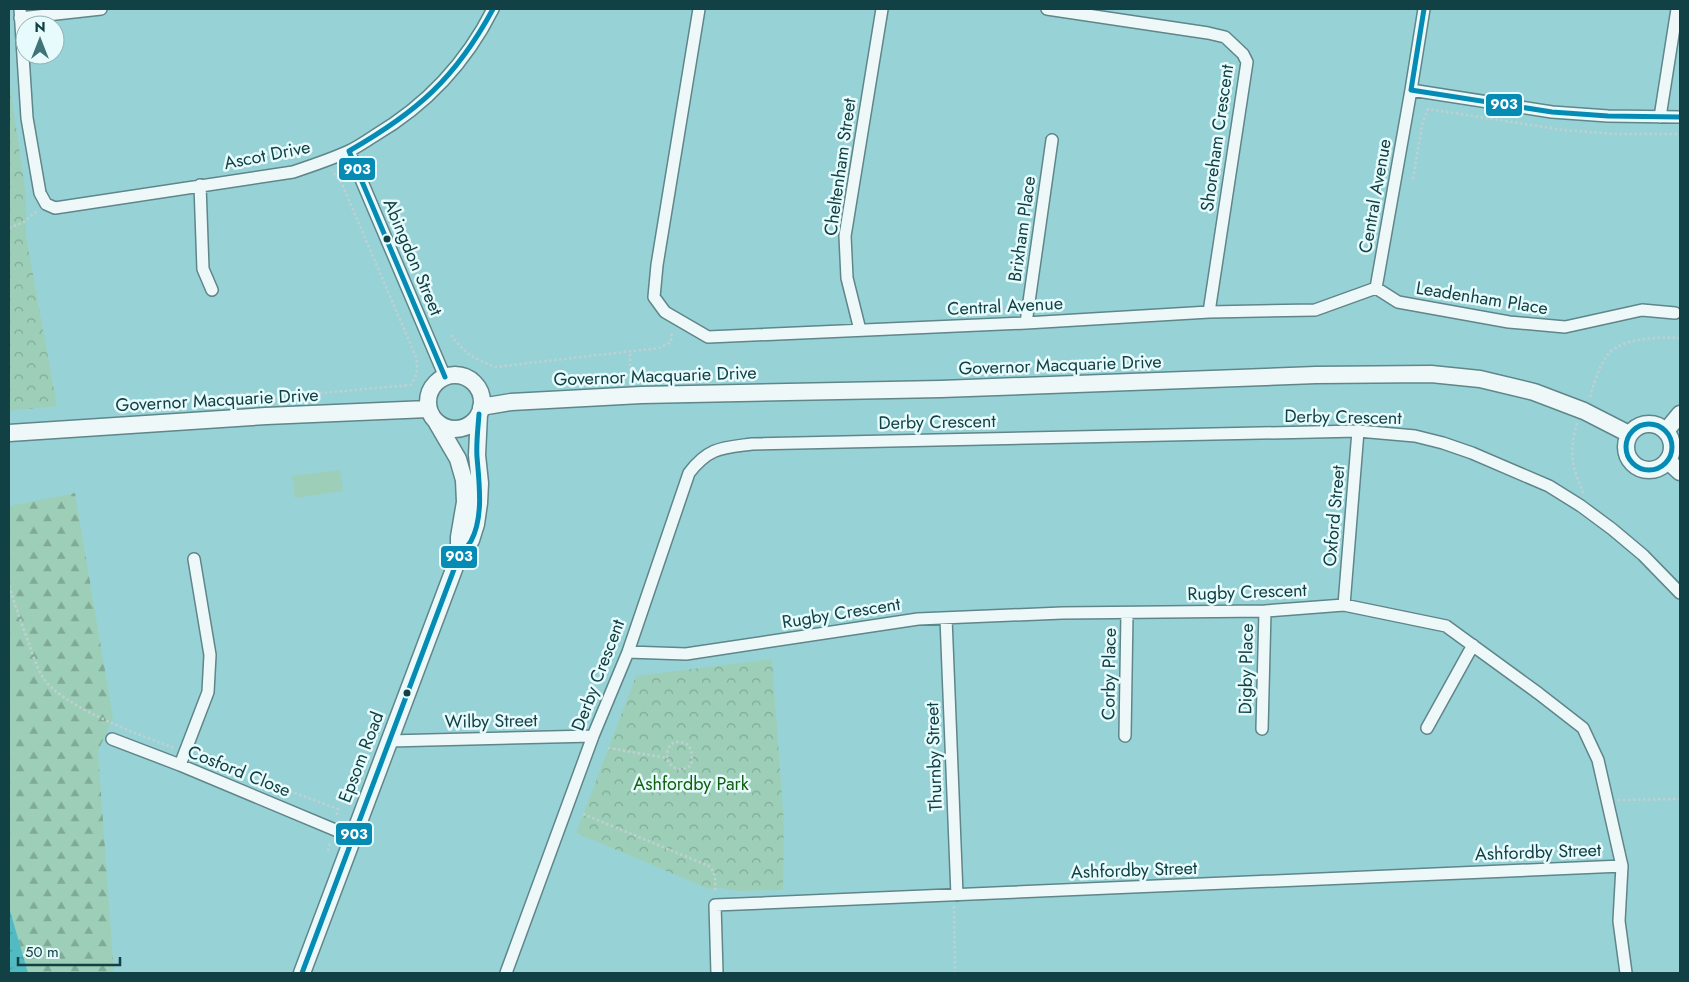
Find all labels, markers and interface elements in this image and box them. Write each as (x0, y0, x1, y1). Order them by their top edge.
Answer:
north arrow (15, 15, 65, 65)
text: N (34, 17, 46, 37)
street label: Shoreham Crescent (1194, 62, 1240, 213)
line badge: 903 (1485, 93, 1523, 117)
text: 903 (1490, 94, 1518, 114)
street label: Cheltenham Street (817, 96, 863, 238)
street label: Ascot Drive (222, 134, 312, 176)
street label: Central Avenue (1352, 137, 1398, 255)
line badge: 903 (338, 157, 376, 181)
text: 903 (343, 159, 371, 179)
street label: Brixham Place (1002, 174, 1042, 284)
street label: Abingdon Street (377, 195, 450, 320)
unlabelled marker (382, 234, 392, 244)
street label: Leadenham Place (1414, 275, 1550, 321)
street label: Central Avenue (946, 290, 1064, 322)
street label: Governor Macquarie Drive (958, 348, 1162, 382)
street label: Governor Macquarie Drive (553, 359, 757, 393)
street label: Governor Macquarie Drive (115, 382, 319, 418)
street label: Derby Crescent (1284, 403, 1403, 431)
street label: Derby Crescent (878, 408, 997, 436)
street label: Oxford Street (1317, 464, 1351, 568)
line badge: 903 (440, 545, 478, 569)
text: 903 (445, 546, 473, 566)
street label: Rugby Crescent (1187, 577, 1308, 607)
street label: Rugby Crescent (780, 591, 903, 635)
street label: Derby Crescent (565, 615, 631, 734)
street label: Digby Place (1232, 623, 1260, 715)
street label: Corby Place (1095, 628, 1123, 720)
unlabelled marker (402, 688, 412, 698)
street label: Thurnby Street (919, 701, 949, 812)
street label: Wilby Street (444, 707, 538, 735)
street label: Epsom Road (332, 708, 390, 806)
street label: Cosford Close (184, 739, 294, 803)
park label: Ashfordby Park (633, 771, 749, 797)
line badge: 903 (335, 822, 373, 846)
text: 903 (340, 824, 368, 844)
street label: Ashfordby Street (1474, 837, 1602, 867)
street label: Ashfordby Street (1070, 855, 1198, 885)
scale bar (18, 934, 120, 966)
text: 50 m (25, 941, 59, 963)

